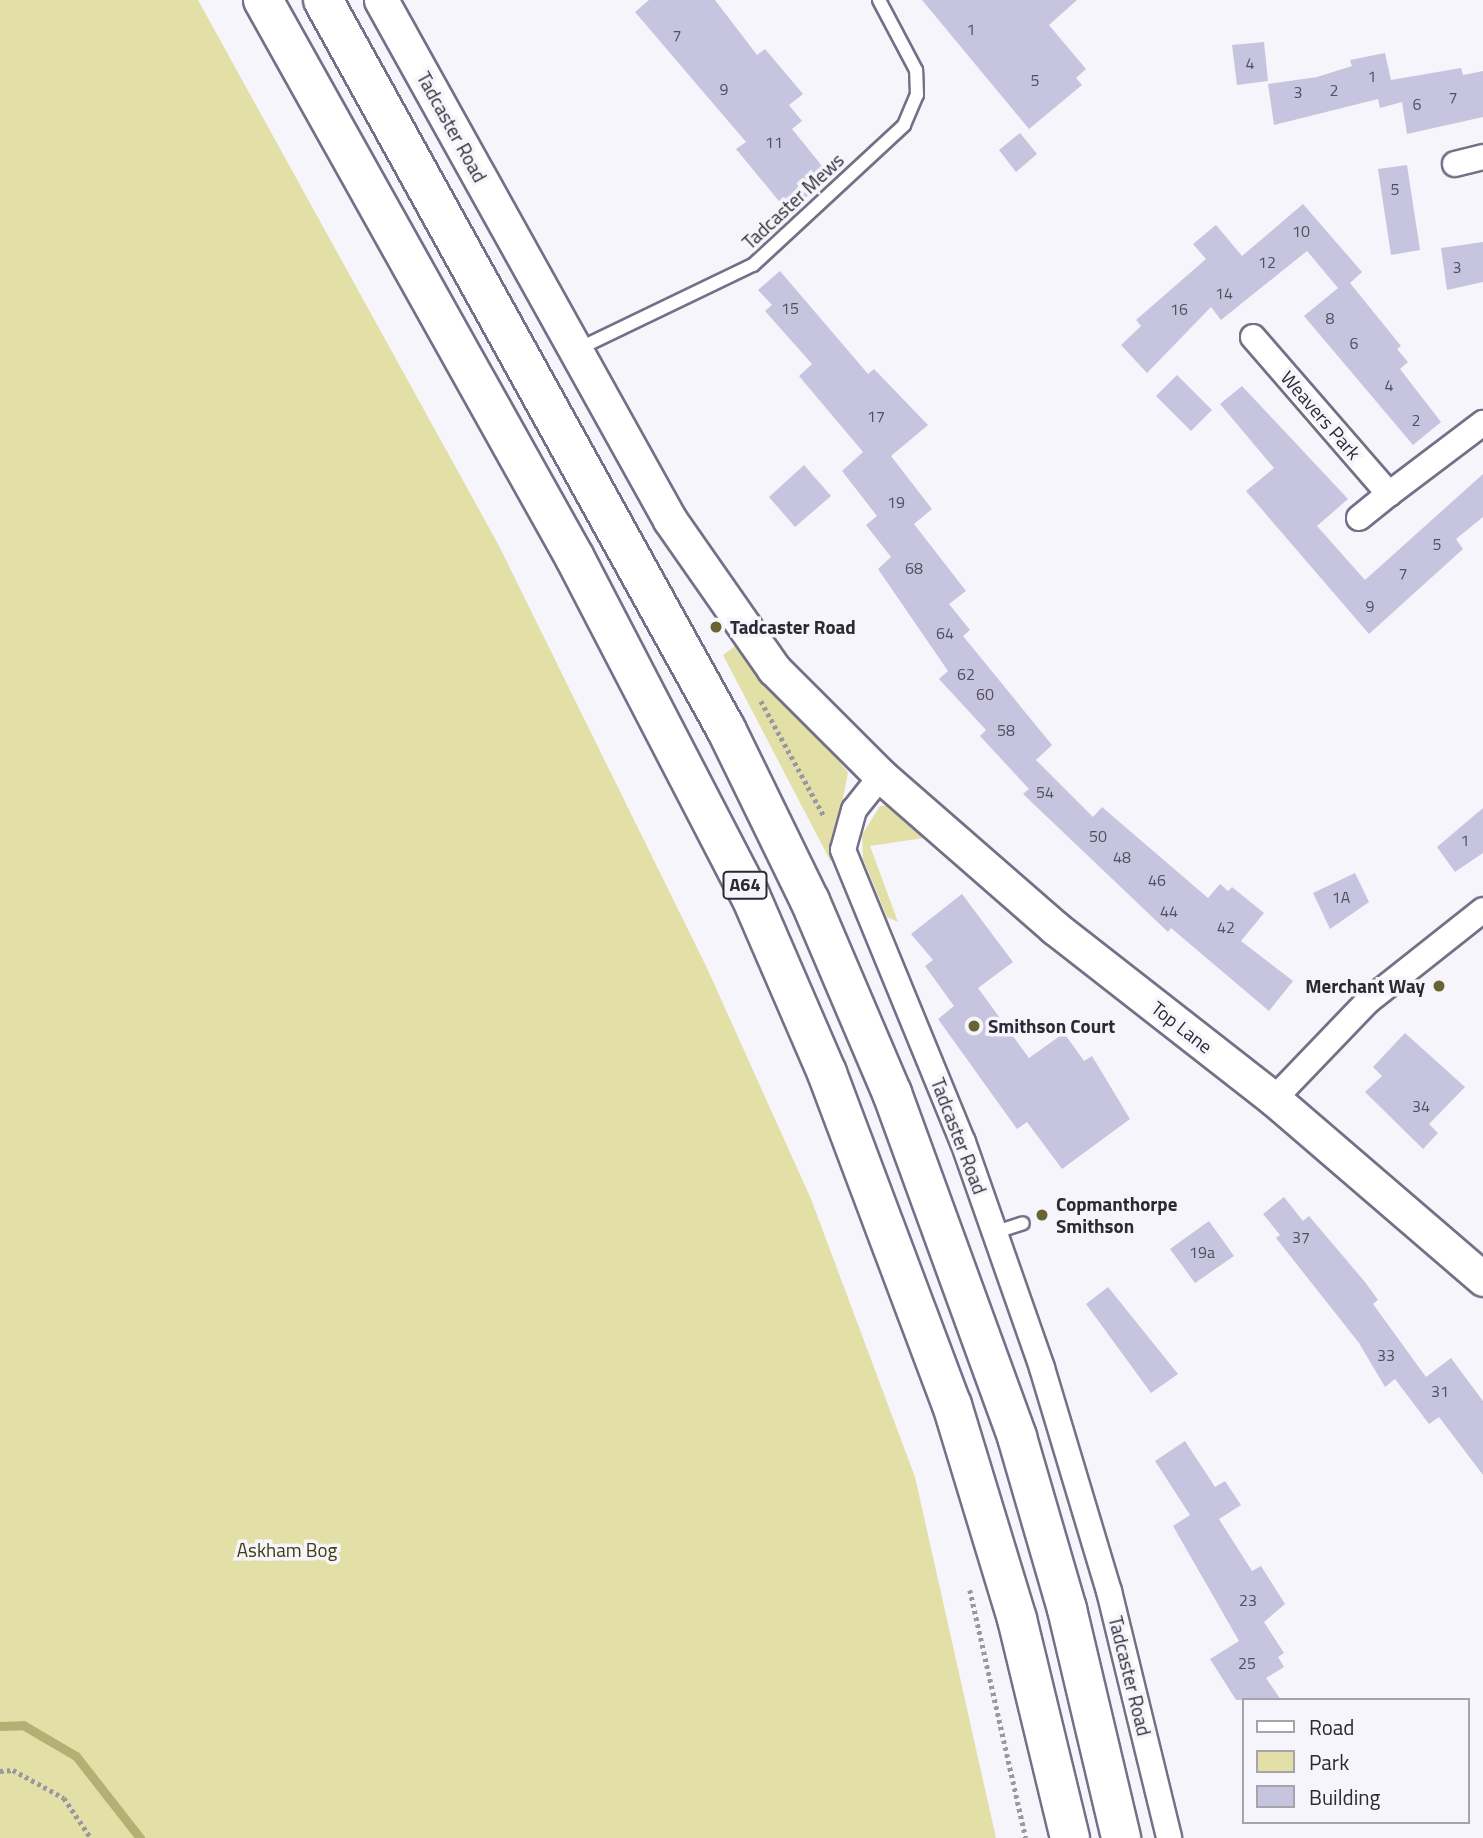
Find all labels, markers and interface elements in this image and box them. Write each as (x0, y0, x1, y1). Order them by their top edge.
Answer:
house number: 1 (967, 19, 975, 39)
house number: 7 (673, 25, 681, 45)
house number: 4 (1246, 53, 1254, 73)
house number: 1 (1368, 66, 1376, 86)
street label: Tadcaster Road (412, 68, 492, 186)
house number: 5 (1031, 70, 1039, 90)
house number: 9 (720, 79, 728, 99)
house number: 2 (1330, 80, 1338, 100)
house number: 3 (1294, 82, 1302, 102)
house number: 7 (1449, 87, 1457, 107)
house number: 6 (1413, 94, 1421, 114)
house number: 11 (765, 132, 783, 152)
street label: Tadcaster Mews (738, 148, 848, 254)
house number: 5 (1391, 179, 1399, 199)
house number: 10 (1292, 221, 1310, 241)
house number: 12 (1258, 252, 1276, 272)
house number: 3 (1453, 257, 1461, 277)
house number: 14 (1215, 283, 1233, 303)
house number: 15 (781, 298, 799, 318)
house number: 16 (1170, 299, 1188, 319)
house number: 8 (1326, 308, 1334, 328)
house number: 6 (1350, 333, 1358, 353)
street label: Weavers Park (1276, 366, 1366, 464)
house number: 4 (1385, 375, 1393, 395)
house number: 17 (867, 406, 885, 426)
house number: 2 (1412, 410, 1420, 430)
house number: 19 (887, 492, 905, 512)
house number: 5 (1433, 534, 1441, 554)
house number: 68 (905, 558, 923, 578)
house number: 7 (1399, 563, 1407, 583)
house number: 9 (1366, 596, 1374, 616)
place label: Tadcaster Road (730, 616, 856, 638)
marker: Tadcaster Road (708, 619, 724, 635)
house number: 64 (936, 623, 954, 643)
house number: 62 (957, 664, 975, 684)
house number: 60 (976, 684, 994, 704)
house number: 58 (997, 720, 1015, 740)
house number: 54 (1036, 782, 1054, 802)
house number: 50 (1089, 826, 1107, 846)
house number: 1 (1461, 830, 1469, 850)
house number: 48 (1113, 847, 1131, 867)
road number: A64 (722, 870, 768, 900)
house number: 46 (1148, 870, 1166, 890)
house number: 1A (1332, 887, 1350, 907)
house number: 44 (1160, 901, 1178, 921)
house number: 42 (1217, 917, 1235, 937)
place label: Merchant Way (1305, 975, 1425, 997)
marker: Merchant Way (1431, 978, 1447, 994)
street label: Top Lane (1147, 996, 1217, 1058)
place label: Smithson Court (988, 1015, 1115, 1037)
marker: Smithson Court (966, 1018, 982, 1034)
street label: Tadcaster Road (926, 1075, 992, 1197)
house number: 34 (1412, 1096, 1430, 1116)
place label: Copmanthorpe Smithson (1056, 1193, 1177, 1237)
marker: Copmanthorpe Smithson (1034, 1207, 1050, 1223)
house number: 37 (1292, 1227, 1310, 1247)
house number: 19a (1189, 1242, 1215, 1262)
house number: 33 (1377, 1345, 1395, 1365)
house number: 31 (1431, 1381, 1449, 1401)
park label: Askham Bog (237, 1539, 337, 1561)
house number: 23 (1239, 1590, 1257, 1610)
street label: Tadcaster Road (1104, 1614, 1156, 1738)
house number: 25 (1238, 1653, 1256, 1673)
legend (1242, 1698, 1469, 1824)
text: Road (1309, 1711, 1354, 1743)
text: Park (1309, 1746, 1349, 1778)
text: Building (1309, 1781, 1380, 1813)

